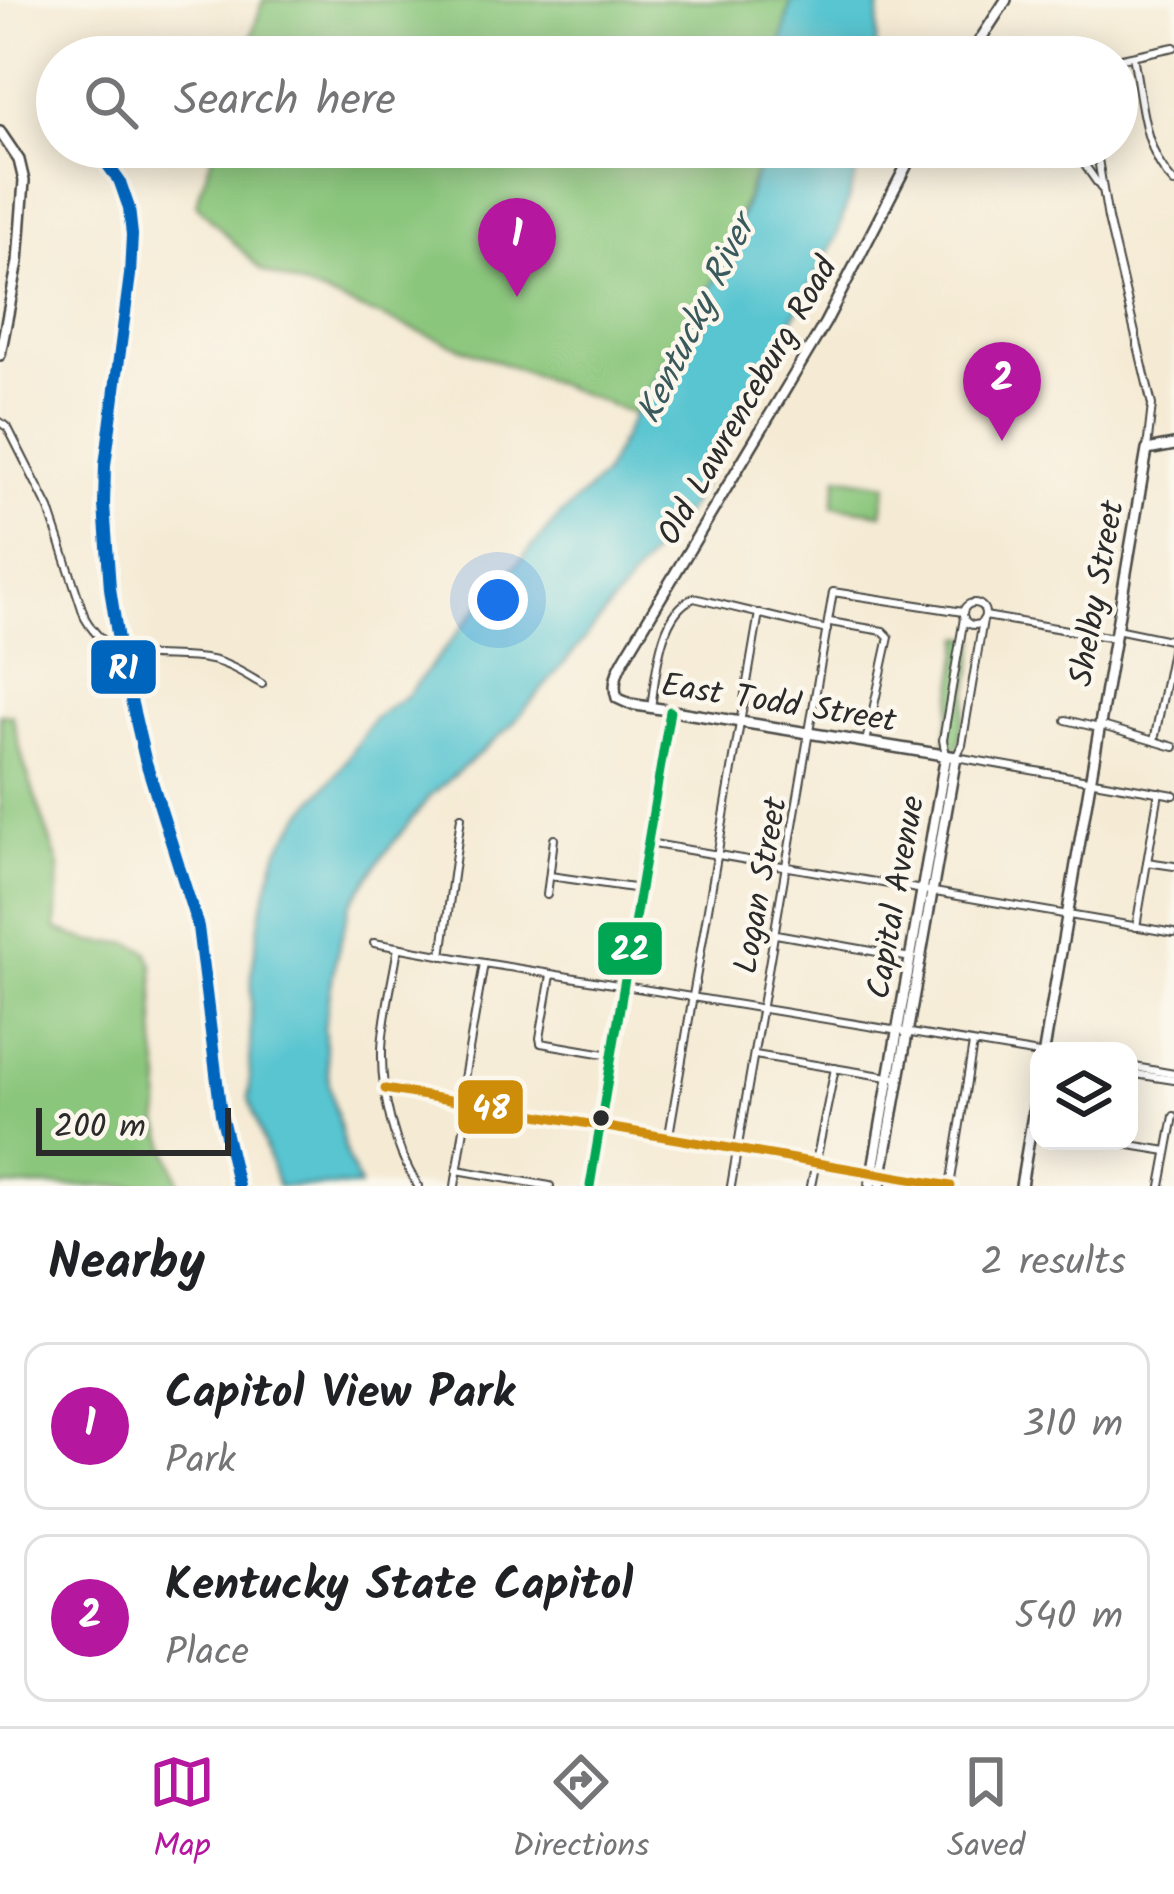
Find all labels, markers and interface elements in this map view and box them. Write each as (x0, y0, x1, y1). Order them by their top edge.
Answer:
search box (36, 36, 1138, 168)
text: Search here (174, 66, 396, 138)
icon: search (78, 69, 144, 135)
pin: 1 (478, 198, 556, 297)
water label: Kentucky River (622, 201, 775, 434)
street label: Old Lawrenceburg Road (645, 246, 854, 556)
pin: 2 (963, 342, 1041, 441)
street label: Shelby Street (1056, 495, 1141, 691)
your location (468, 570, 528, 630)
line badge: R1 (89, 638, 158, 696)
text: R1 (108, 644, 138, 697)
street label: East Todd Street (657, 660, 901, 749)
street label: Logan Street (721, 792, 804, 978)
street label: Capital Avenue (853, 792, 941, 1003)
line badge: 22 (596, 920, 664, 977)
text: 22 (611, 925, 649, 978)
map controls (1030, 1042, 1138, 1150)
button: layers (1030, 1042, 1138, 1150)
line badge: 48 (456, 1078, 525, 1136)
text: 48 (472, 1084, 510, 1137)
scale bar (36, 1102, 231, 1155)
text: 200 m (54, 1102, 146, 1155)
unlabelled marker (590, 1107, 612, 1129)
text: Nearby (48, 1224, 205, 1305)
text: 2 results (981, 1233, 1126, 1295)
text: Capitol View Park (165, 1359, 515, 1431)
text: 1 (84, 1395, 96, 1457)
text: 310 m (1022, 1395, 1123, 1457)
text: Park (165, 1431, 236, 1493)
text: Kentucky State Capitol (165, 1551, 633, 1623)
text: 2 (79, 1587, 101, 1649)
text: 540 m (1014, 1587, 1123, 1649)
text: Place (165, 1623, 249, 1685)
tab: Map (149, 1749, 215, 1874)
tab: Directions (512, 1749, 649, 1874)
tab: Saved (947, 1749, 1025, 1874)

